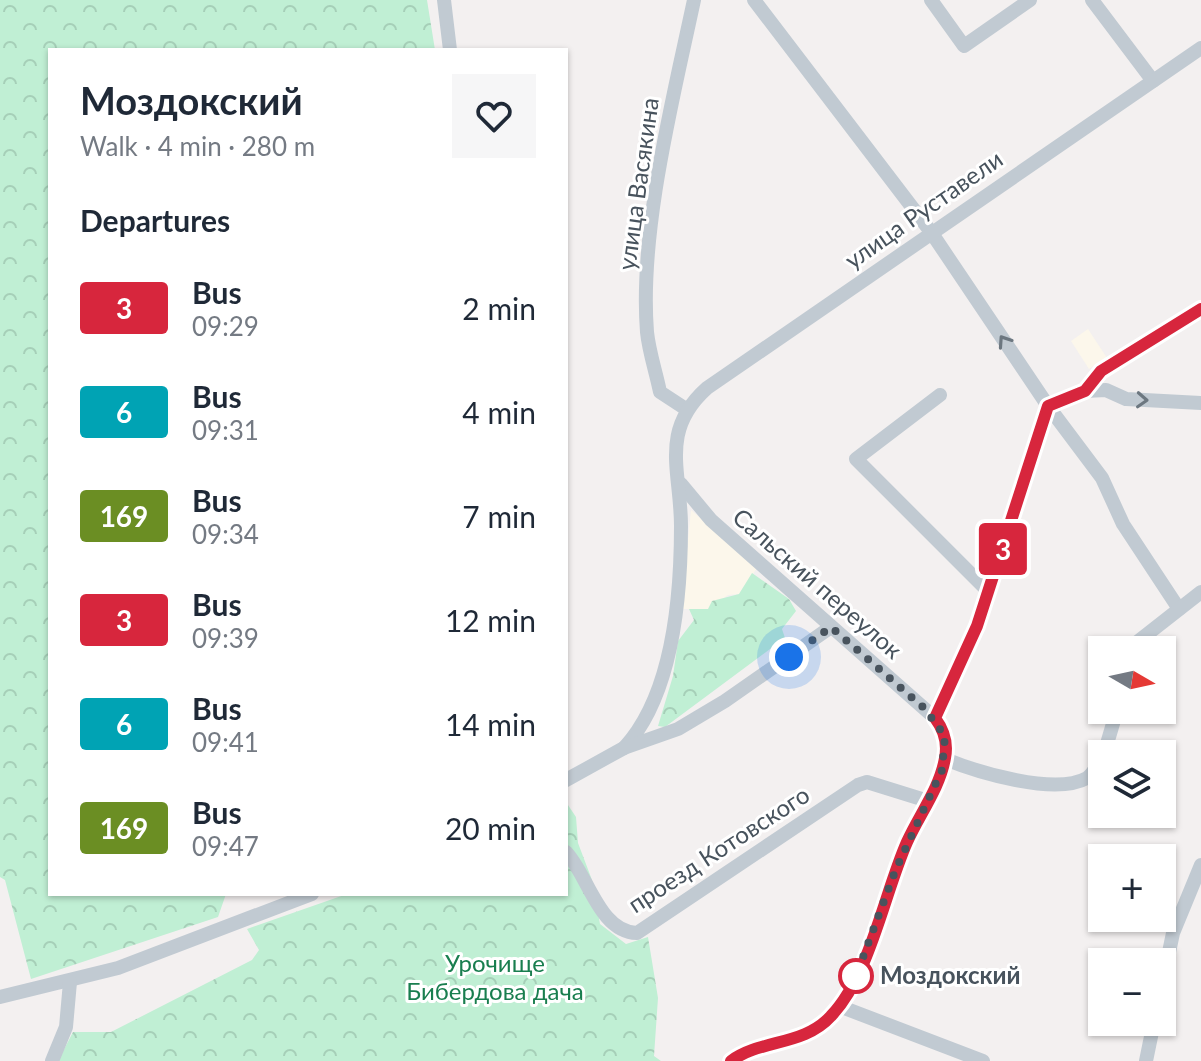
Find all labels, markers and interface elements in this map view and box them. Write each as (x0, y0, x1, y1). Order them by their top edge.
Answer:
button: heart (452, 74, 536, 158)
text: Моздокский (80, 77, 303, 123)
street label: улица Васякина (611, 96, 664, 272)
text: Walk · 4 min · 280 m (80, 130, 315, 162)
street label: улица Руставели (839, 144, 1008, 274)
text: Departures (80, 202, 230, 238)
text: Bus (192, 274, 242, 310)
text: 2 min (462, 290, 536, 326)
text: 3 (116, 291, 132, 325)
text: 09:29 (192, 310, 259, 342)
one-way arrow (999, 335, 1014, 350)
text: Bus (192, 378, 242, 414)
one-way arrow (1136, 391, 1149, 408)
text: 4 min (462, 394, 536, 430)
text: 6 (116, 395, 132, 429)
text: 09:31 (192, 414, 259, 446)
text: Bus (192, 482, 242, 518)
text: 7 min (462, 498, 536, 534)
text: 169 (100, 499, 148, 533)
street label: Сальский переулок (728, 502, 909, 665)
text: 09:34 (192, 518, 259, 550)
line badge: 3 (977, 523, 1029, 575)
text: 3 (995, 532, 1011, 566)
text: Bus (192, 586, 242, 622)
text: 12 min (445, 602, 536, 638)
text: 3 (116, 603, 132, 637)
text: 09:39 (192, 622, 259, 654)
north arrow (1088, 636, 1176, 724)
map controls (1088, 636, 1176, 1036)
your location (769, 637, 809, 677)
text: Bus (192, 690, 242, 726)
text: 14 min (445, 706, 536, 742)
text: 6 (116, 707, 132, 741)
text: 09:41 (192, 726, 259, 758)
button: layers (1088, 740, 1176, 828)
street label: проезд Котовского (622, 779, 814, 918)
text: Bus (192, 794, 242, 830)
text: 20 min (445, 810, 536, 846)
text: 169 (100, 811, 148, 845)
text: 09:47 (192, 830, 259, 862)
button: + (1088, 844, 1176, 932)
park label: Урочище Бибердова дача (406, 948, 584, 1005)
button: − (1088, 948, 1176, 1036)
marker: Моздокский (839, 959, 873, 993)
place label: Моздокский (880, 960, 1021, 989)

